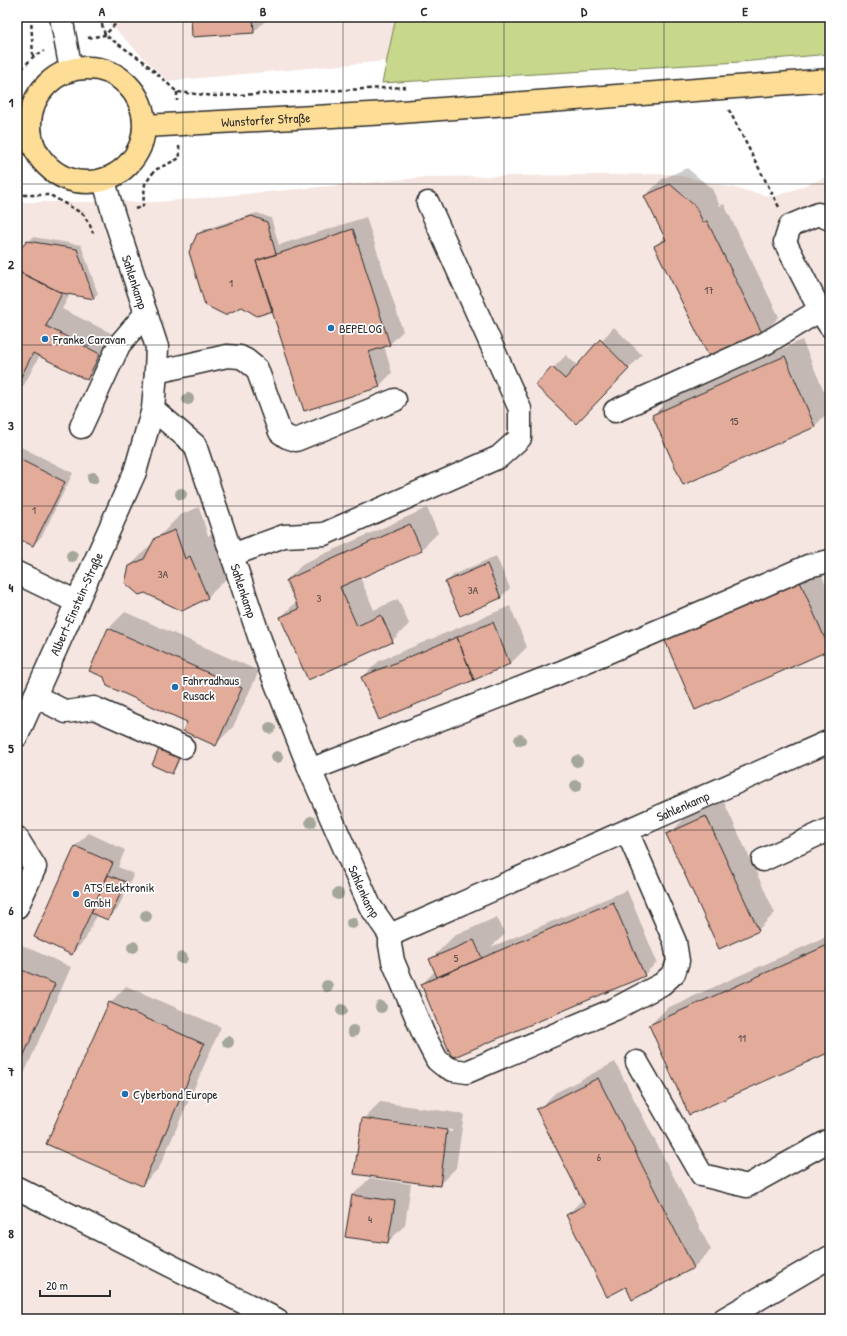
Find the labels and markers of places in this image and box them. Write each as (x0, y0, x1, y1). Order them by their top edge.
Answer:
place label: BEPELOG (339, 319, 382, 337)
marker: BEPELOG (326, 323, 336, 333)
place label: Franke Caravan (52, 330, 126, 348)
marker: Franke Caravan (40, 334, 50, 344)
place label: Fahrradhaus Rusack (182, 671, 239, 704)
marker: Fahrradhaus Rusack (170, 682, 180, 692)
place label: ATS Elektronik GmbH (84, 878, 155, 911)
marker: ATS Elektronik GmbH (71, 889, 81, 899)
place label: Cyberbond Europe (133, 1085, 218, 1103)
marker: Cyberbond Europe (120, 1089, 130, 1099)

